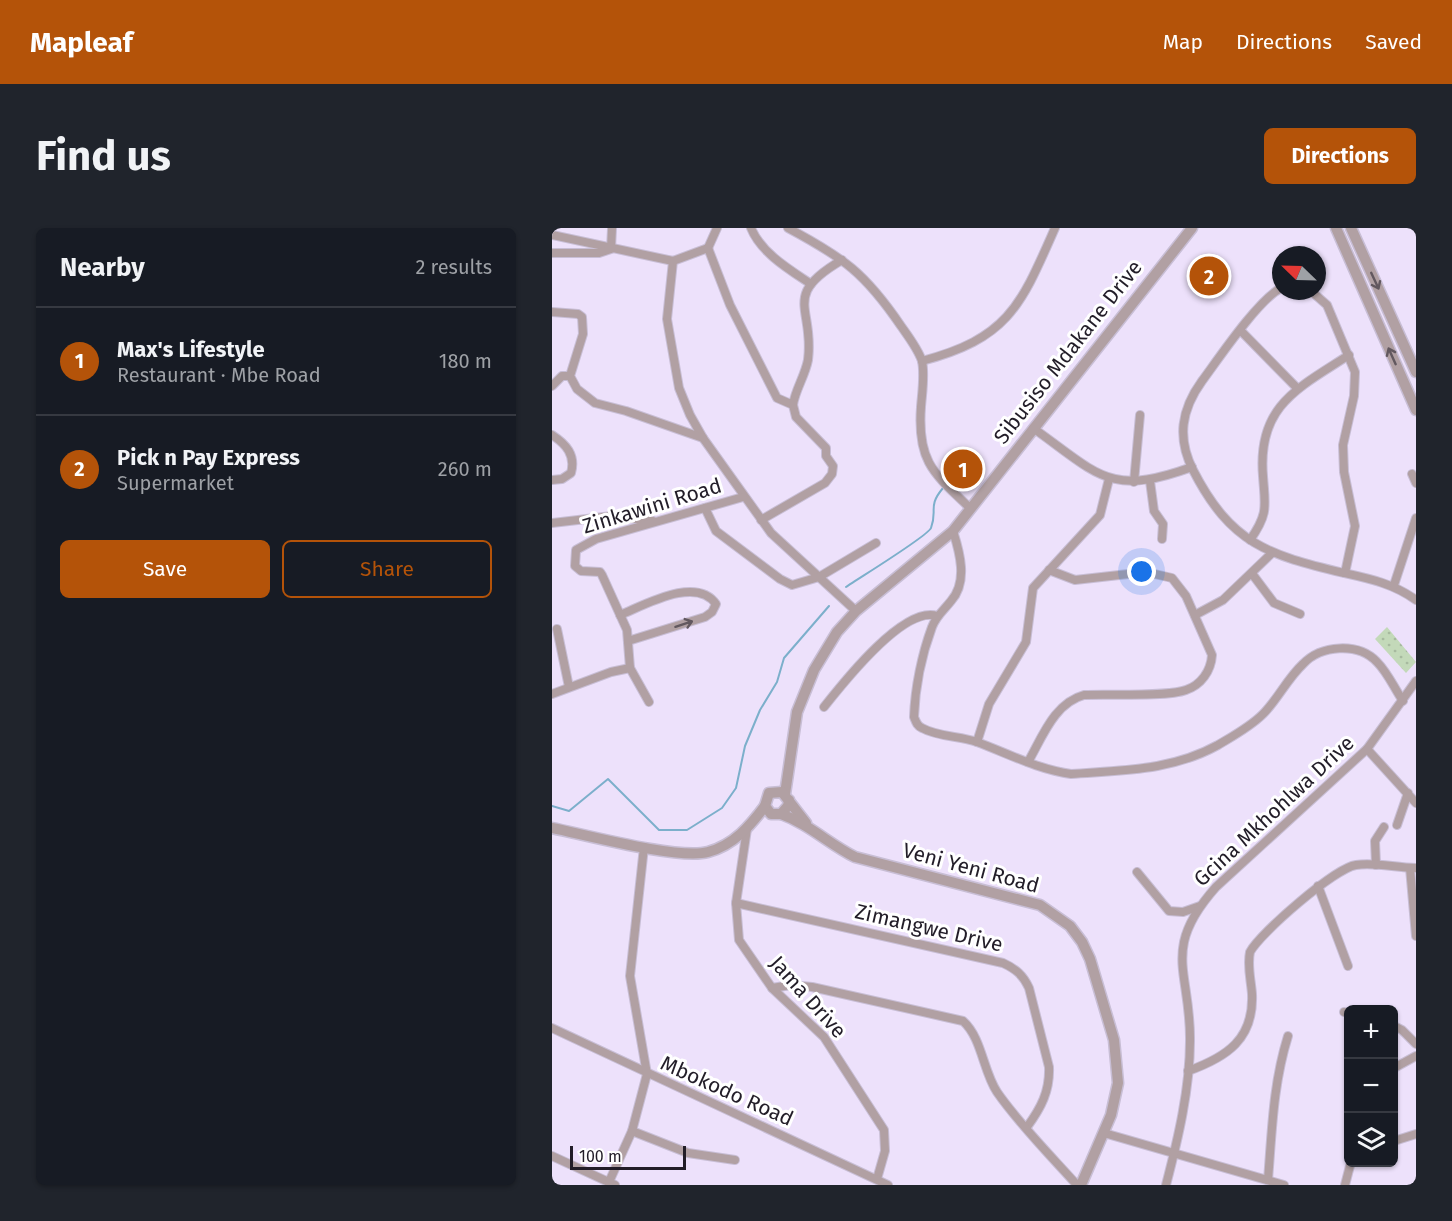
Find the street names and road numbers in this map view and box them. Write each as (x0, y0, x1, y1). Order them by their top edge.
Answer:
street label: Sibusiso Mdakane Drive (988, 255, 1148, 449)
street label: Zinkawini Road (579, 472, 725, 540)
street label: Gcina Mkhohlwa Drive (1188, 730, 1360, 892)
street label: Veni Yeni Road (900, 837, 1042, 899)
street label: Zimangwe Drive (853, 898, 1005, 958)
street label: Jama Drive (764, 950, 852, 1044)
street label: Mbokodo Road (657, 1050, 797, 1132)

